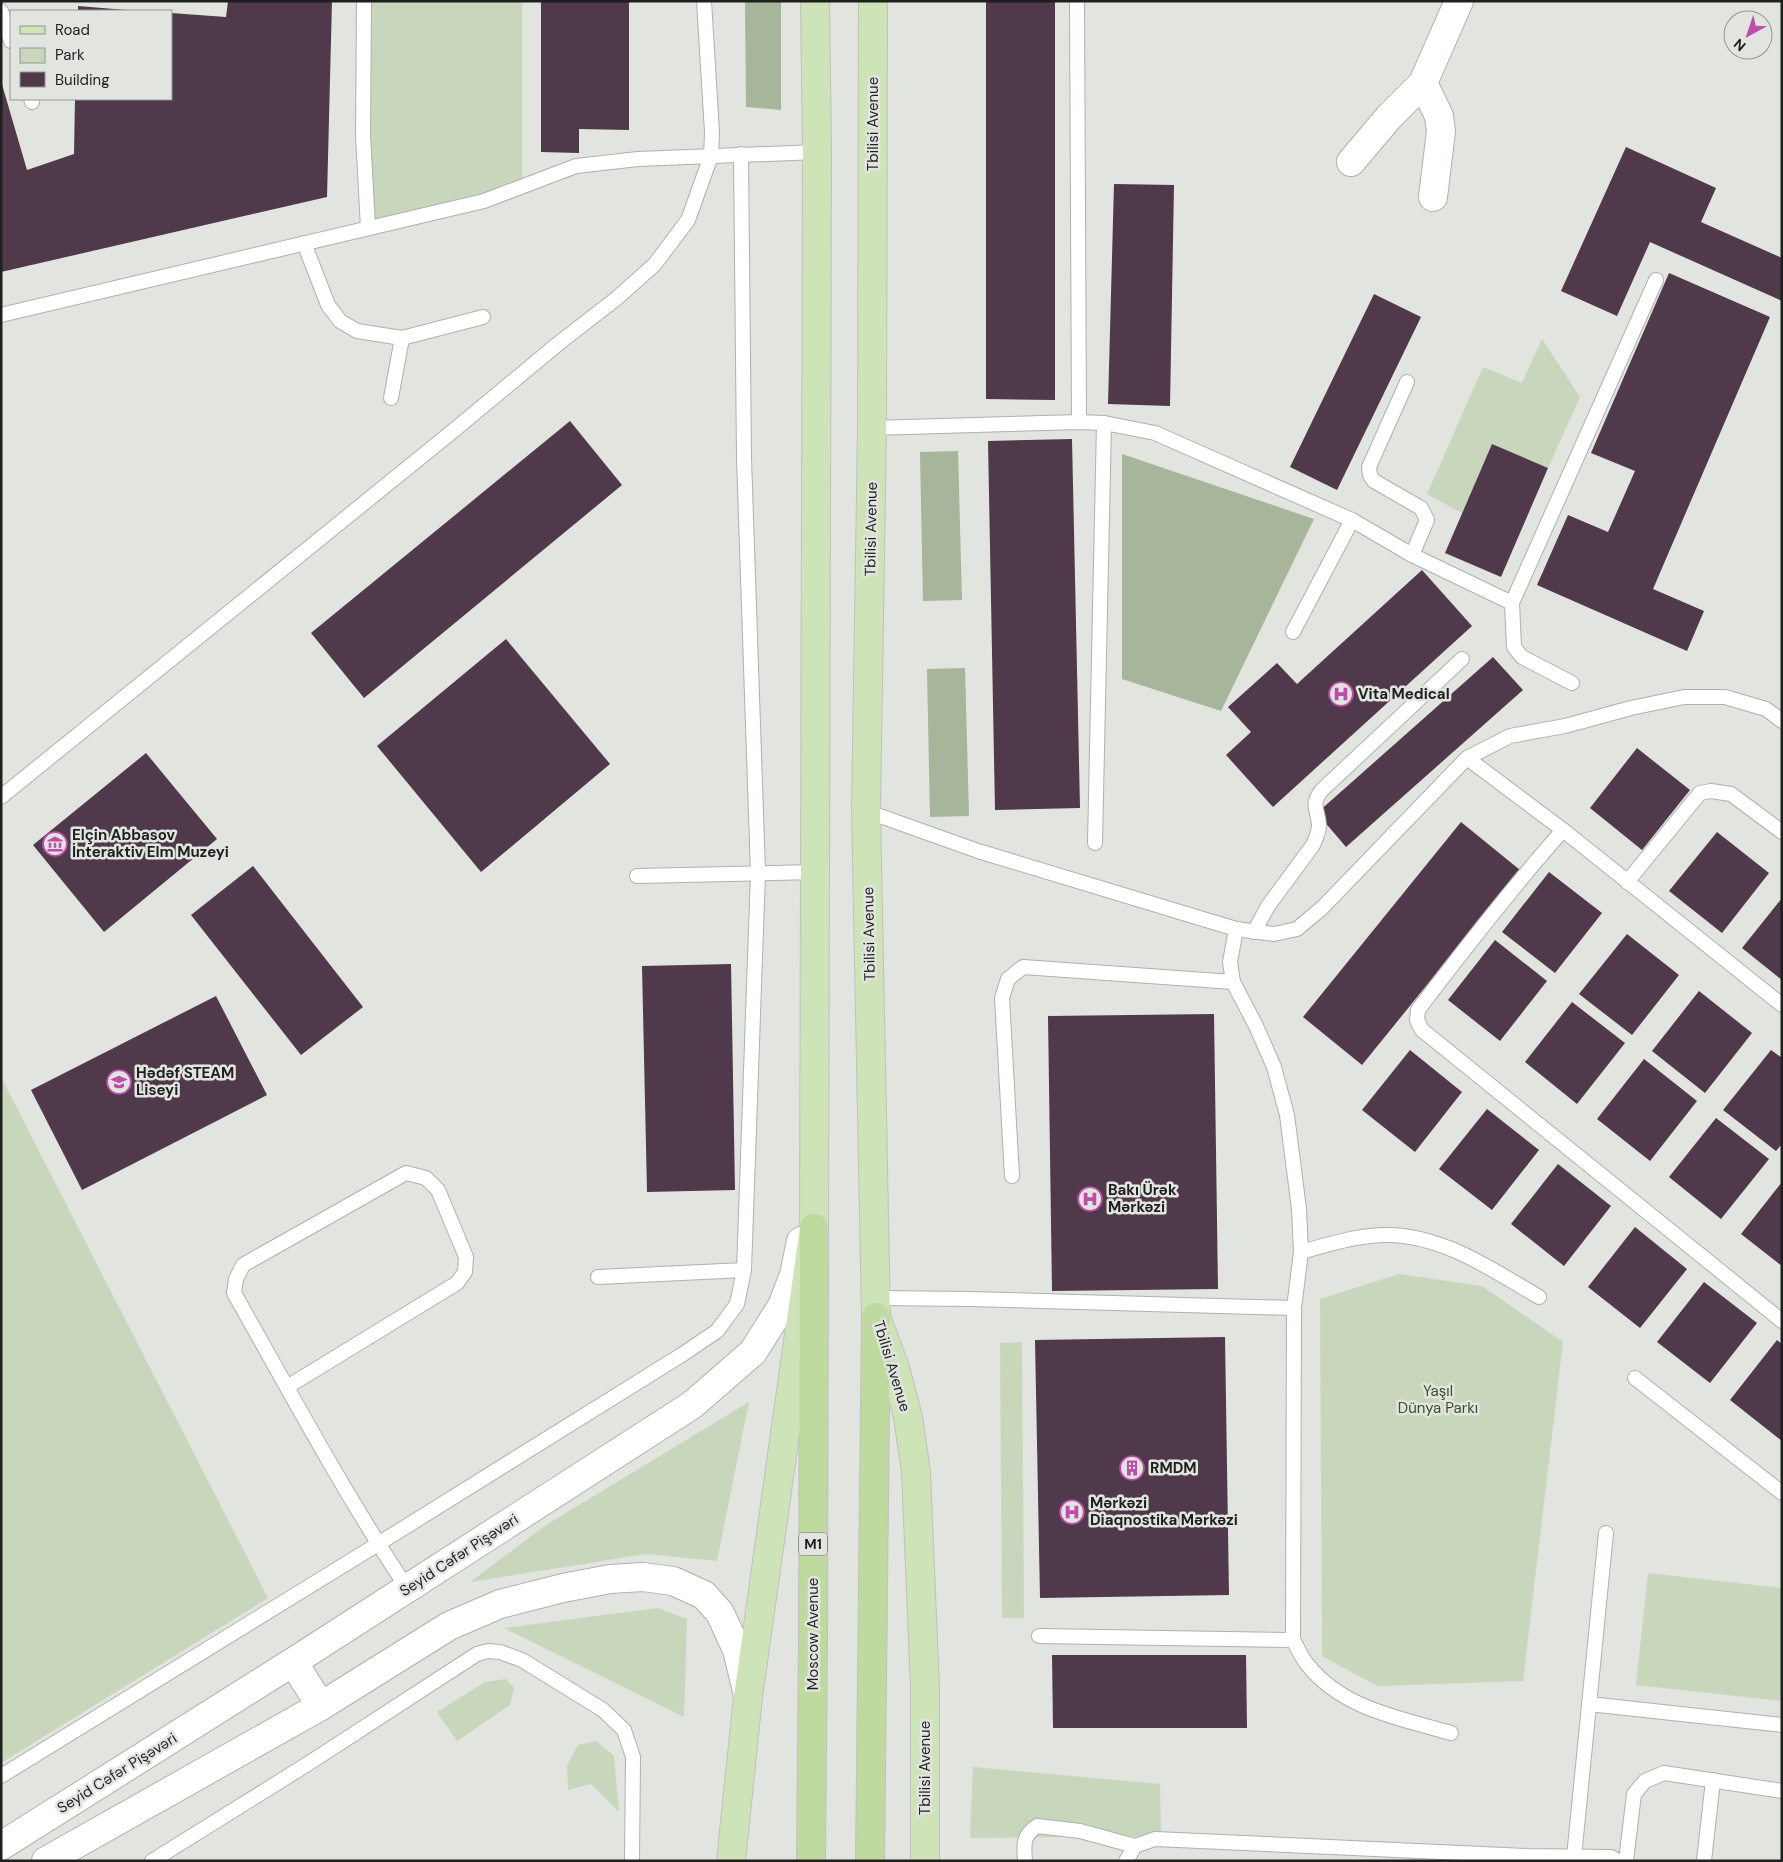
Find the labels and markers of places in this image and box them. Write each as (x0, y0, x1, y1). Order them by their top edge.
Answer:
hospital icon: Vita Medical (1328, 681, 1354, 707)
place label: Vita Medical (1358, 684, 1450, 704)
place label: Elçin Abbasov İnteraktiv Elm Muzeyi (72, 825, 229, 862)
museum icon: Elçin Abbasov İnteraktiv Elm Muzeyi (42, 831, 68, 857)
place label: Hədəf STEAM Liseyi (136, 1063, 234, 1100)
school or university icon: Hədəf STEAM Liseyi (106, 1069, 132, 1095)
place label: Bakı Ürək Mərkəzi (1108, 1180, 1177, 1217)
hospital icon: Bakı Ürək Mərkəzi (1077, 1186, 1103, 1212)
building icon: RMDM (1119, 1455, 1145, 1481)
place label: RMDM (1150, 1458, 1197, 1478)
place label: Mərkəzi Diaqnostika Mərkəzi (1090, 1493, 1238, 1530)
hospital icon: Mərkəzi Diaqnostika Mərkəzi (1059, 1499, 1085, 1525)

